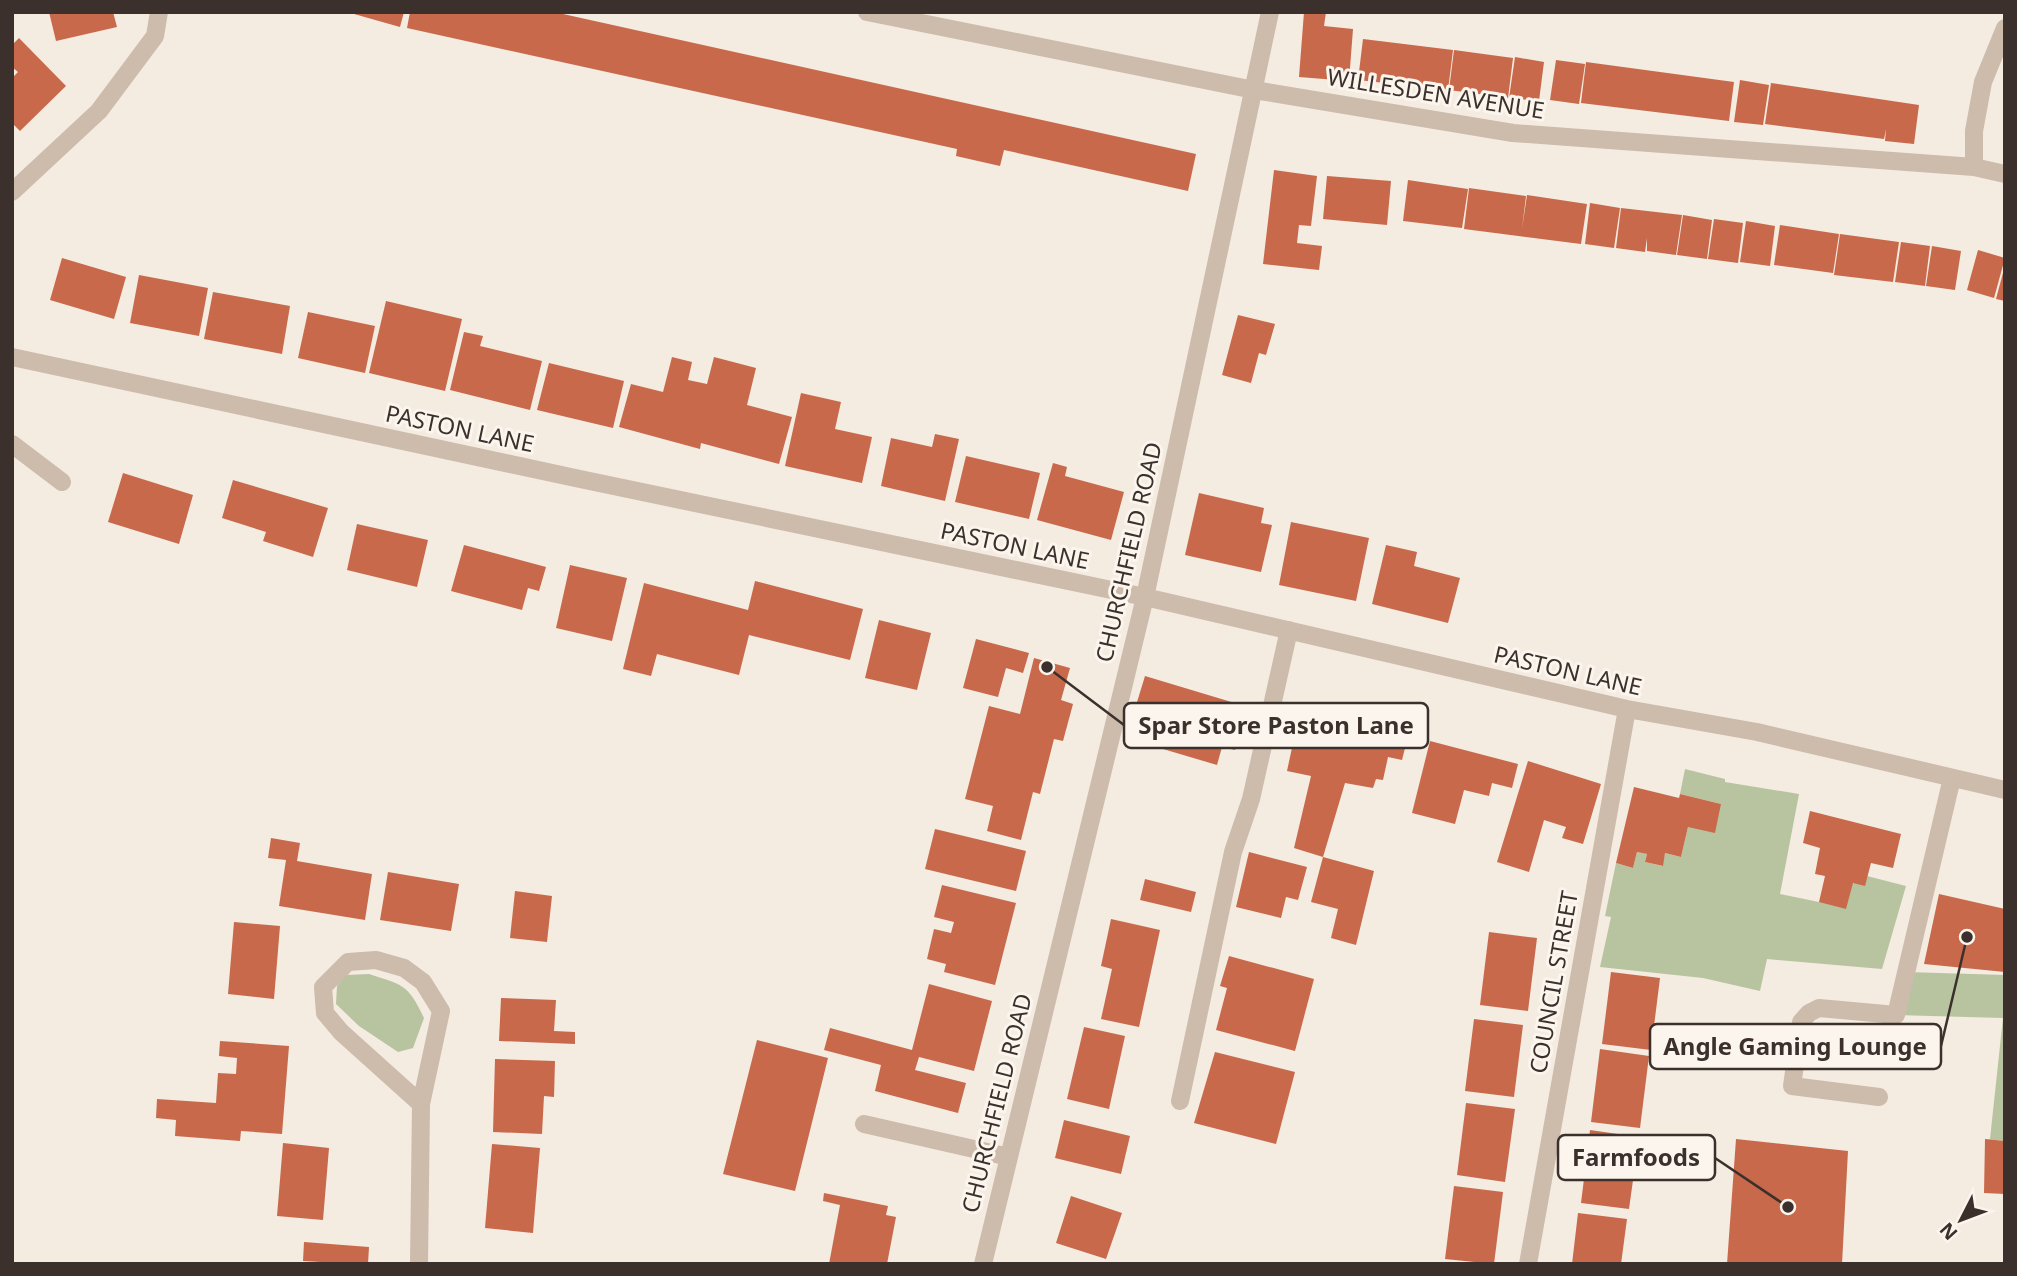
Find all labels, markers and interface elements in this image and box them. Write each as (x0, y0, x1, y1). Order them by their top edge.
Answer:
street label: WILLESDEN AVENUE (1325, 60, 1547, 126)
street label: PASTON LANE (383, 397, 537, 459)
street label: CHURCHFIELD ROAD (1087, 439, 1169, 665)
street label: PASTON LANE (938, 514, 1092, 576)
street label: PASTON LANE (1491, 637, 1645, 703)
callout: Spar Store Paston Lane (1124, 703, 1428, 748)
text: Spar Store Paston Lane (1138, 708, 1414, 741)
street label: COUNCIL STREET (1521, 888, 1585, 1076)
street label: CHURCHFIELD ROAD (953, 990, 1039, 1216)
callout: Angle Gaming Lounge (1650, 1024, 1941, 1069)
text: Angle Gaming Lounge (1663, 1029, 1927, 1062)
callout: Farmfoods (1558, 1135, 1715, 1180)
text: Farmfoods (1572, 1140, 1700, 1173)
north arrow (1926, 1185, 1996, 1255)
text: N (1934, 1217, 1963, 1246)

